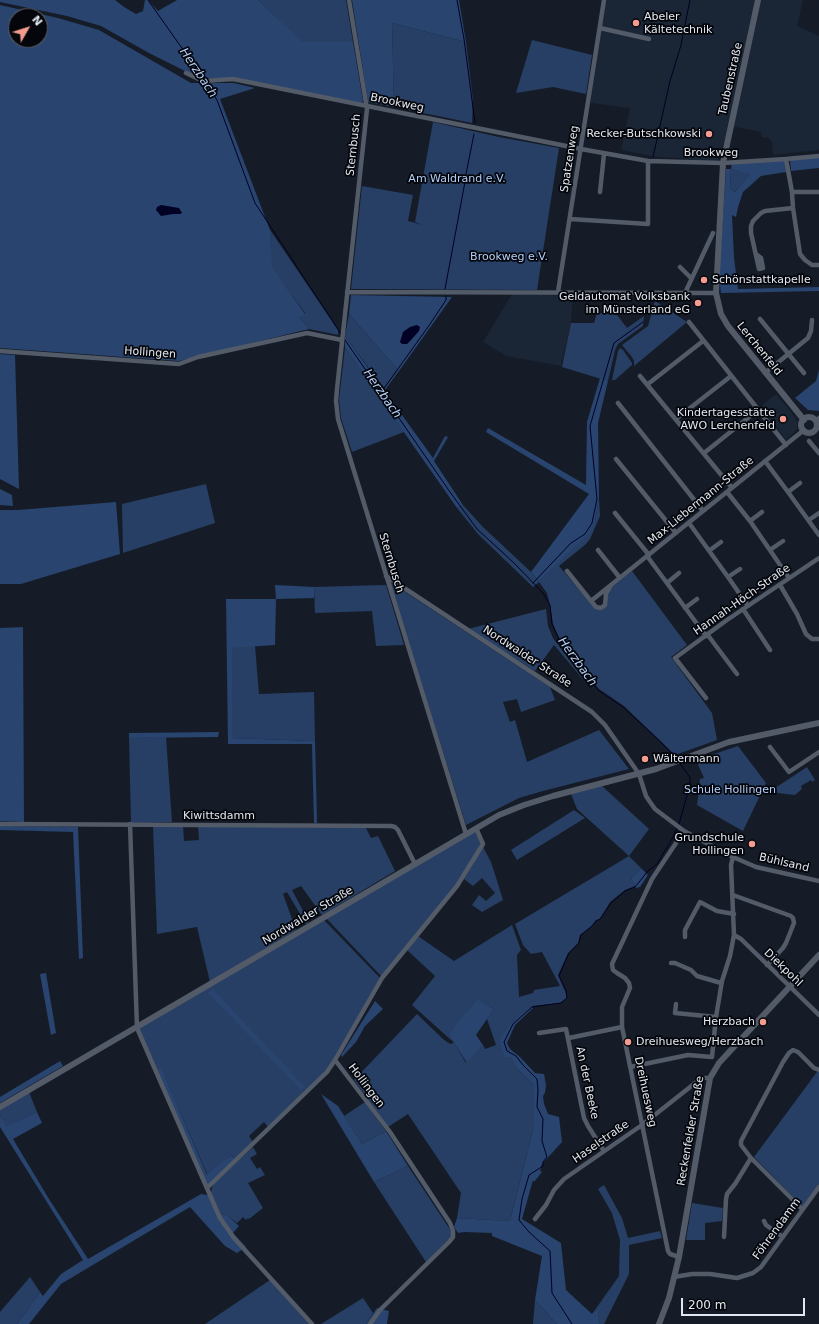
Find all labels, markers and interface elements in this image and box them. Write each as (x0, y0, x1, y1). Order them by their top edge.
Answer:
north arrow (8, 8, 48, 48)
place label: Abeler Kältetechnik (644, 10, 712, 36)
text: N (29, 13, 45, 28)
marker: Abeler Kältetechnik (631, 18, 641, 28)
street label: Taubenstraße (716, 41, 746, 117)
water label: Herzbach (176, 45, 220, 101)
street label: Brookweg (369, 91, 425, 115)
street label: Sternbusch (344, 113, 364, 177)
street label: Spatzenweg (558, 125, 582, 193)
place label: Recker-Butschkowski (586, 127, 701, 141)
marker: Recker-Butschkowski (704, 129, 714, 139)
street label: Brookweg (684, 146, 738, 160)
park label: Am Waldrand e.V. (408, 172, 506, 186)
park label: Brookweg e.V. (470, 250, 548, 264)
place label: Schönstattkapelle (712, 273, 811, 287)
marker: Schönstattkapelle (699, 275, 709, 285)
place label: Geldautomat Volksbank im Münsterland eG (559, 290, 690, 316)
marker: Geldautomat Volksbank im Münsterland eG (693, 298, 703, 308)
street label: Lerchenfeld (734, 320, 784, 378)
street label: Hollingen (124, 345, 176, 361)
water label: Herzbach (360, 367, 404, 421)
place label: Kindertagesstätte AWO Lerchenfeld (677, 406, 775, 432)
marker: Kindertagesstätte AWO Lerchenfeld (778, 414, 788, 424)
street label: Max-Liebermann-Straße (645, 454, 757, 548)
street label: Sternbusch (376, 531, 406, 595)
street label: Hannah-Höch-Straße (691, 562, 793, 638)
street label: Nordwalder Straße (480, 623, 574, 691)
water label: Herzbach (554, 635, 600, 689)
place label: Wältermann (653, 752, 720, 766)
marker: Wältermann (640, 754, 650, 764)
park label: Schule Hollingen (684, 783, 776, 797)
street label: Kiwittsdamm (183, 809, 255, 823)
place label: Grundschule Hollingen (674, 831, 744, 857)
marker: Grundschule Hollingen (747, 839, 757, 849)
street label: Bühlsand (758, 851, 810, 875)
street label: Nordwalder Straße (260, 884, 356, 948)
street label: Diekpohl (761, 946, 805, 990)
place label: Herzbach (703, 1015, 755, 1029)
marker: Herzbach (758, 1017, 768, 1027)
place label: Dreihuesweg/Herzbach (636, 1035, 764, 1049)
marker: Dreihuesweg/Herzbach (623, 1037, 633, 1047)
street label: An der Beeke (573, 1046, 601, 1120)
street label: Dreihuesweg (631, 1056, 659, 1128)
street label: Hollingen (345, 1061, 387, 1111)
street label: Reckenfelder Straße (675, 1075, 707, 1187)
street label: Haselstraße (570, 1118, 632, 1166)
street label: Föhrendamm (750, 1196, 804, 1262)
scale bar (683, 1290, 807, 1316)
text: 200 m (688, 1298, 726, 1312)

